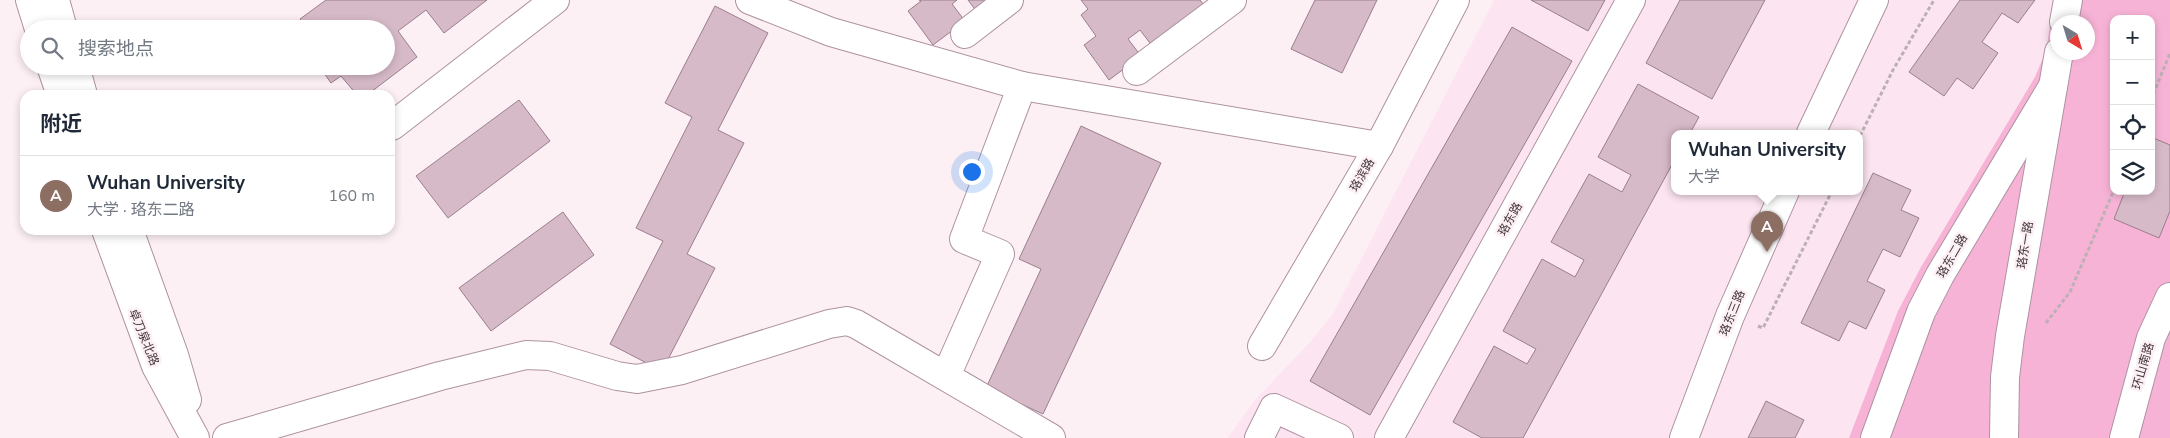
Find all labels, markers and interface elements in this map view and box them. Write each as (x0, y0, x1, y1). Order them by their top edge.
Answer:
north arrow (2050, 15, 2095, 60)
map controls (2110, 15, 2155, 195)
button: + (2110, 15, 2155, 60)
search box (20, 20, 395, 75)
icon: search (38, 34, 66, 62)
text: 搜索地点 (78, 36, 154, 62)
button: − (2110, 60, 2155, 105)
button: locate (2110, 105, 2155, 150)
text: 附近 (40, 110, 82, 138)
popup (1671, 130, 1863, 195)
text: Wuhan University (1688, 137, 1846, 163)
button: layers (2110, 150, 2155, 195)
street label: 珞滨路 (1346, 155, 1378, 195)
your location (959, 159, 985, 185)
text: 大学 (1688, 166, 1720, 188)
text: Wuhan University (87, 170, 245, 196)
text: A (50, 185, 62, 207)
text: 160 m (328, 185, 375, 207)
text: 大学 · 珞东二路 (87, 199, 195, 221)
street label: 珞东路 (1494, 199, 1526, 239)
pin: A (1751, 211, 1783, 252)
street label: 珞东一路 (2013, 220, 2037, 270)
street label: 珞东二路 (1933, 231, 1971, 281)
street label: 珞东三路 (1716, 288, 1748, 338)
street label: 卓刀泉北路 (125, 306, 163, 368)
street label: 环山南路 (2129, 341, 2157, 391)

